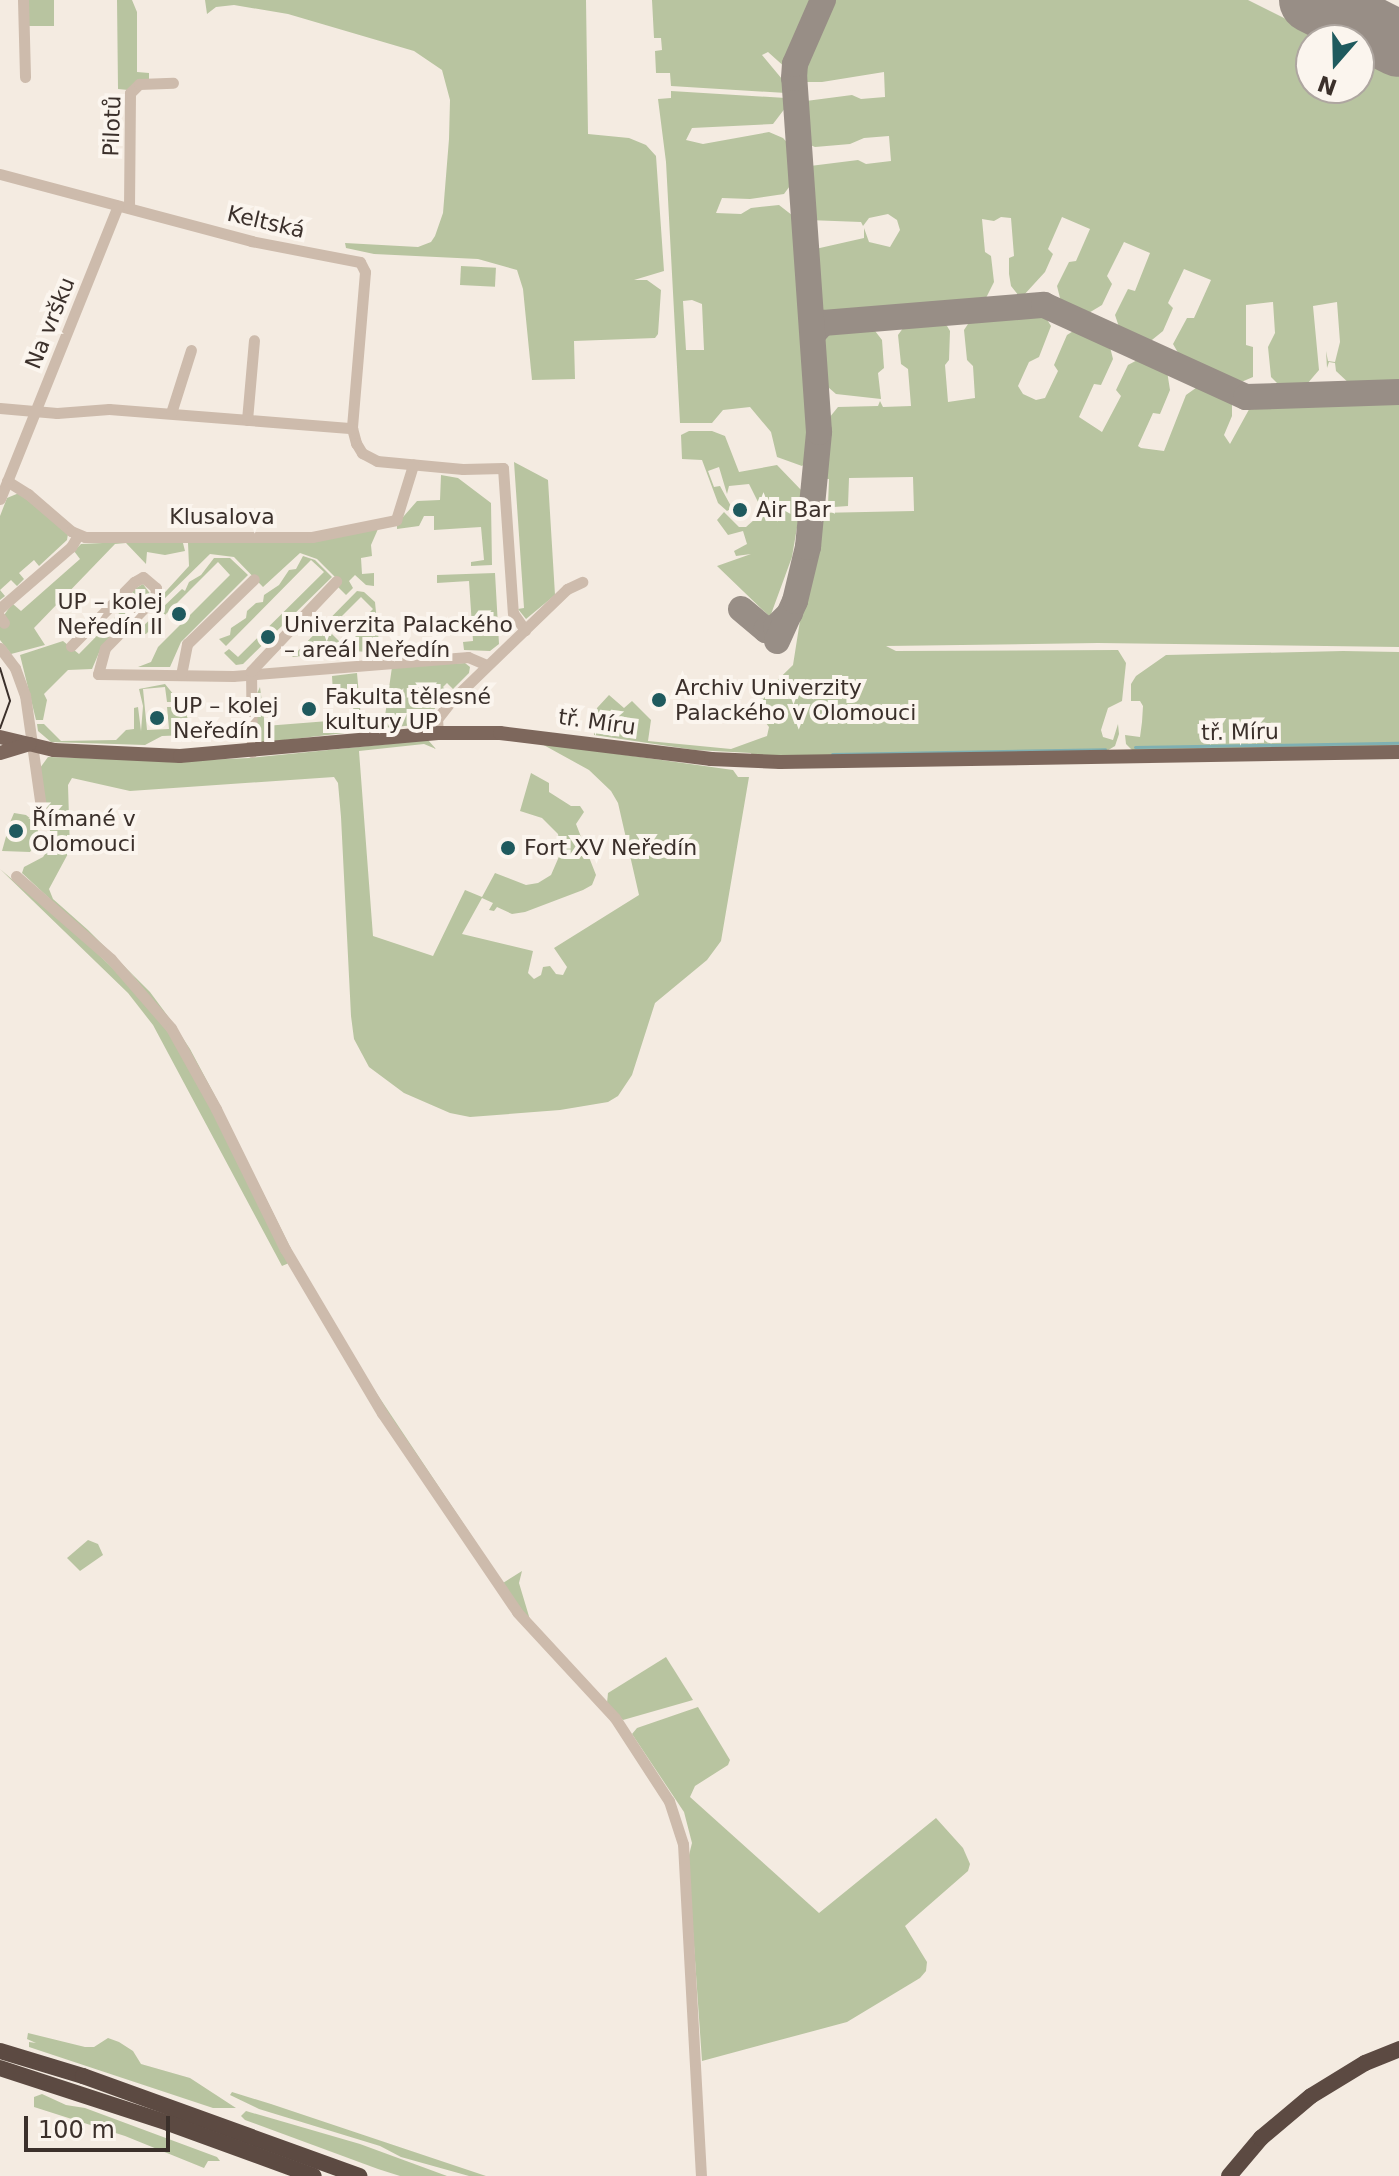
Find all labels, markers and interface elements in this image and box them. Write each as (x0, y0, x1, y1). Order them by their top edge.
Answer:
north arrow (1295, 24, 1375, 104)
text: N (1314, 70, 1340, 100)
street label: Pilotů (98, 95, 126, 157)
street label: Keltská (225, 200, 307, 244)
street label: Na vršku (20, 273, 80, 373)
place label: Air Bar (756, 497, 831, 523)
marker: Air Bar (731, 501, 749, 519)
street label: Klusalova (169, 504, 275, 530)
place label: UP – kolej Neředín II (57, 588, 163, 640)
marker: UP – kolej Neředín II (170, 605, 188, 623)
place label: Univerzita Palackého – areál Neředín (284, 611, 513, 662)
marker: Univerzita Palackého – areál Neředín (259, 628, 277, 646)
place label: Archiv Univerzity Palackého v Olomouci (675, 674, 916, 726)
place label: Fakulta tělesné kultury UP (325, 683, 491, 734)
marker: Archiv Univerzity Palackého v Olomouci (650, 691, 668, 709)
place label: UP – kolej Neředín I (173, 692, 279, 744)
marker: Fakulta tělesné kultury UP (300, 700, 318, 718)
street label: tř. Míru (557, 704, 637, 740)
marker: UP – kolej Neředín I (148, 709, 166, 727)
street label: tř. Míru (1201, 718, 1279, 746)
place label: Římané v Olomouci (32, 805, 136, 856)
marker: Římané v Olomouci (7, 822, 25, 840)
place label: Fort XV Neředín (524, 835, 697, 861)
marker: Fort XV Neředín (499, 839, 517, 857)
scale bar (28, 2100, 174, 2150)
text: 100 m (38, 2116, 115, 2144)

